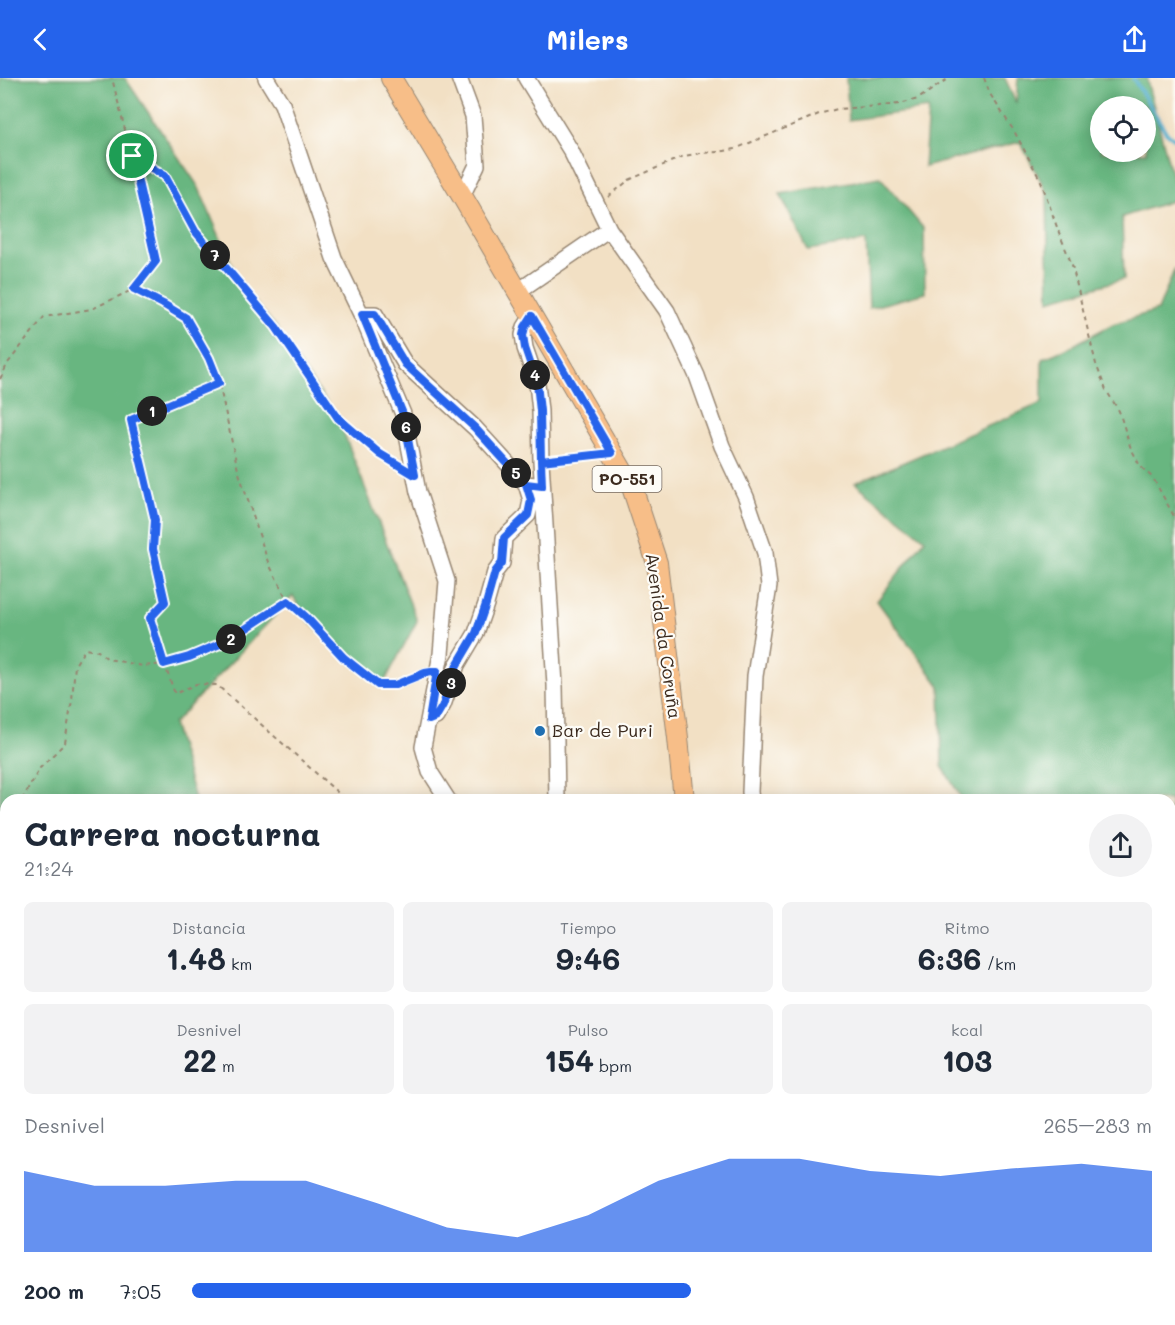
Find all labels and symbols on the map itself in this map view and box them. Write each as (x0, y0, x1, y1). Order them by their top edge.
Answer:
pin (106, 130, 157, 181)
pin: 7 (200, 240, 230, 270)
pin: 4 (520, 360, 550, 390)
pin: 1 (137, 396, 167, 426)
pin: 6 (391, 412, 421, 442)
pin: 5 (501, 458, 531, 488)
road number: PO-551 (592, 466, 662, 492)
street label: Avenida da Coruña (640, 551, 688, 720)
pin: 2 (216, 624, 246, 654)
pin: 3 (436, 668, 466, 698)
place label: Bar de Puri (552, 718, 653, 742)
marker: Bar de Puri (533, 724, 547, 738)

